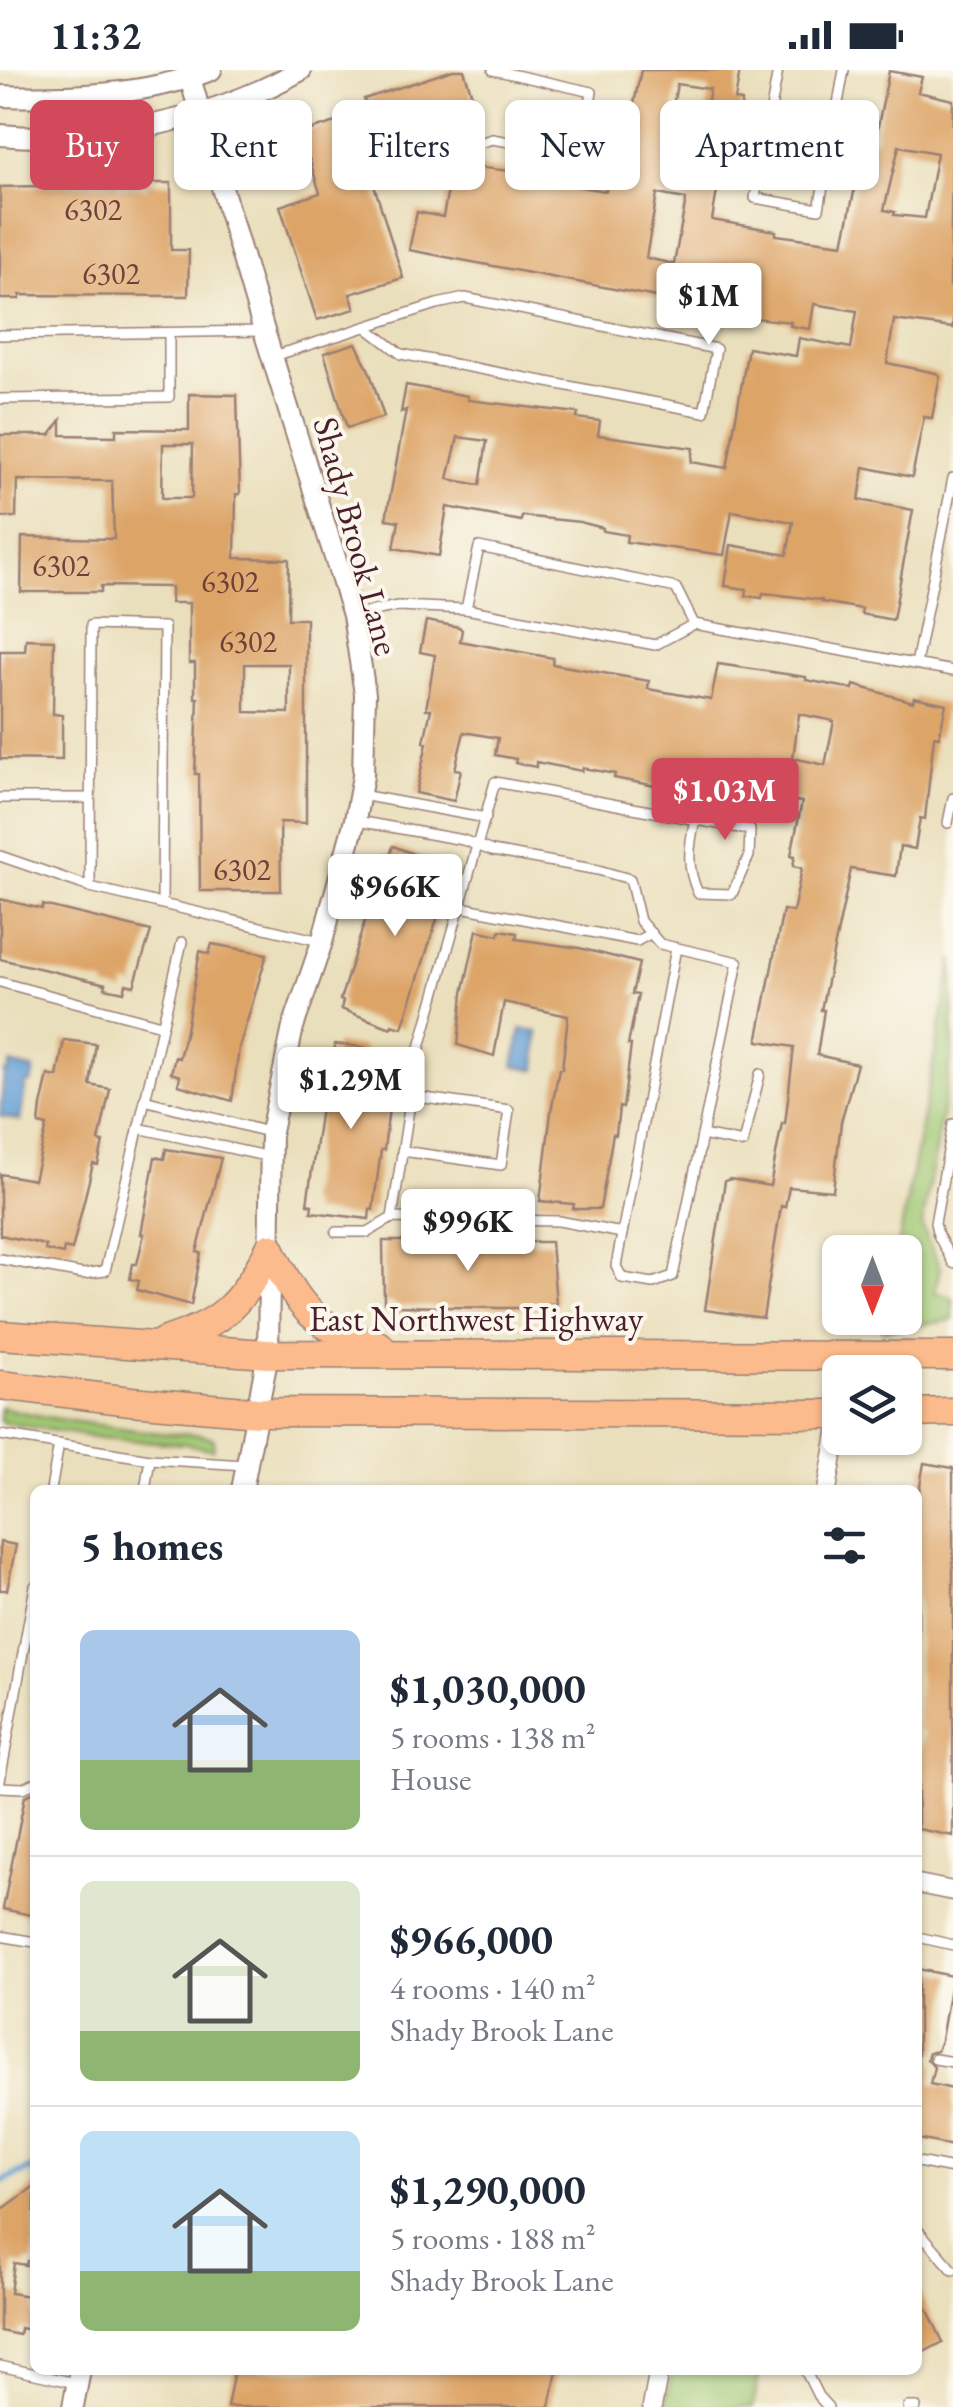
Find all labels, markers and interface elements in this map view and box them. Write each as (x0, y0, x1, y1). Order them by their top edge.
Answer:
text: 11:32 (50, 11, 141, 60)
chip: Buy (30, 100, 154, 190)
chip: Rent (174, 100, 312, 190)
chip: Filters (332, 100, 485, 190)
chip: New (505, 100, 640, 190)
chip: Apartment (660, 100, 879, 190)
house number: 6302 (64, 190, 122, 229)
house number: 6302 (82, 254, 140, 293)
pin: $1M (661, 263, 757, 348)
text: $1M (678, 274, 740, 316)
street label: Shady Brook Lane (304, 412, 410, 660)
house number: 6302 (32, 546, 90, 585)
house number: 6302 (201, 562, 259, 601)
house number: 6302 (219, 622, 277, 661)
pin: $1.03M (644, 758, 806, 843)
text: $1.03M (674, 769, 776, 811)
house number: 6302 (213, 850, 271, 889)
pin: $966K (325, 854, 465, 939)
text: $966K (350, 865, 440, 907)
pin: $1.29M (270, 1047, 432, 1132)
text: $1.29M (300, 1058, 402, 1100)
pin: $996K (398, 1189, 538, 1274)
text: $996K (423, 1200, 513, 1242)
north arrow (822, 1235, 922, 1335)
map controls (822, 1235, 922, 1455)
street label: East Northwest Highway (309, 1296, 644, 1341)
button: layers (822, 1355, 922, 1455)
text: 5 homes (80, 1518, 223, 1573)
icon: filters (817, 1518, 872, 1573)
text: $1,030,000 (390, 1661, 586, 1716)
icon: home (160, 1670, 280, 1790)
text: 5 rooms · 138 m² (390, 1716, 596, 1758)
text: House (390, 1758, 471, 1800)
text: $966,000 (390, 1912, 553, 1967)
icon: home (160, 1921, 280, 2041)
text: 4 rooms · 140 m² (390, 1967, 596, 2009)
text: Shady Brook Lane (390, 2009, 614, 2051)
text: $1,290,000 (390, 2162, 586, 2217)
icon: home (160, 2171, 280, 2291)
text: 5 rooms · 188 m² (390, 2217, 596, 2259)
text: Shady Brook Lane (390, 2259, 614, 2301)

